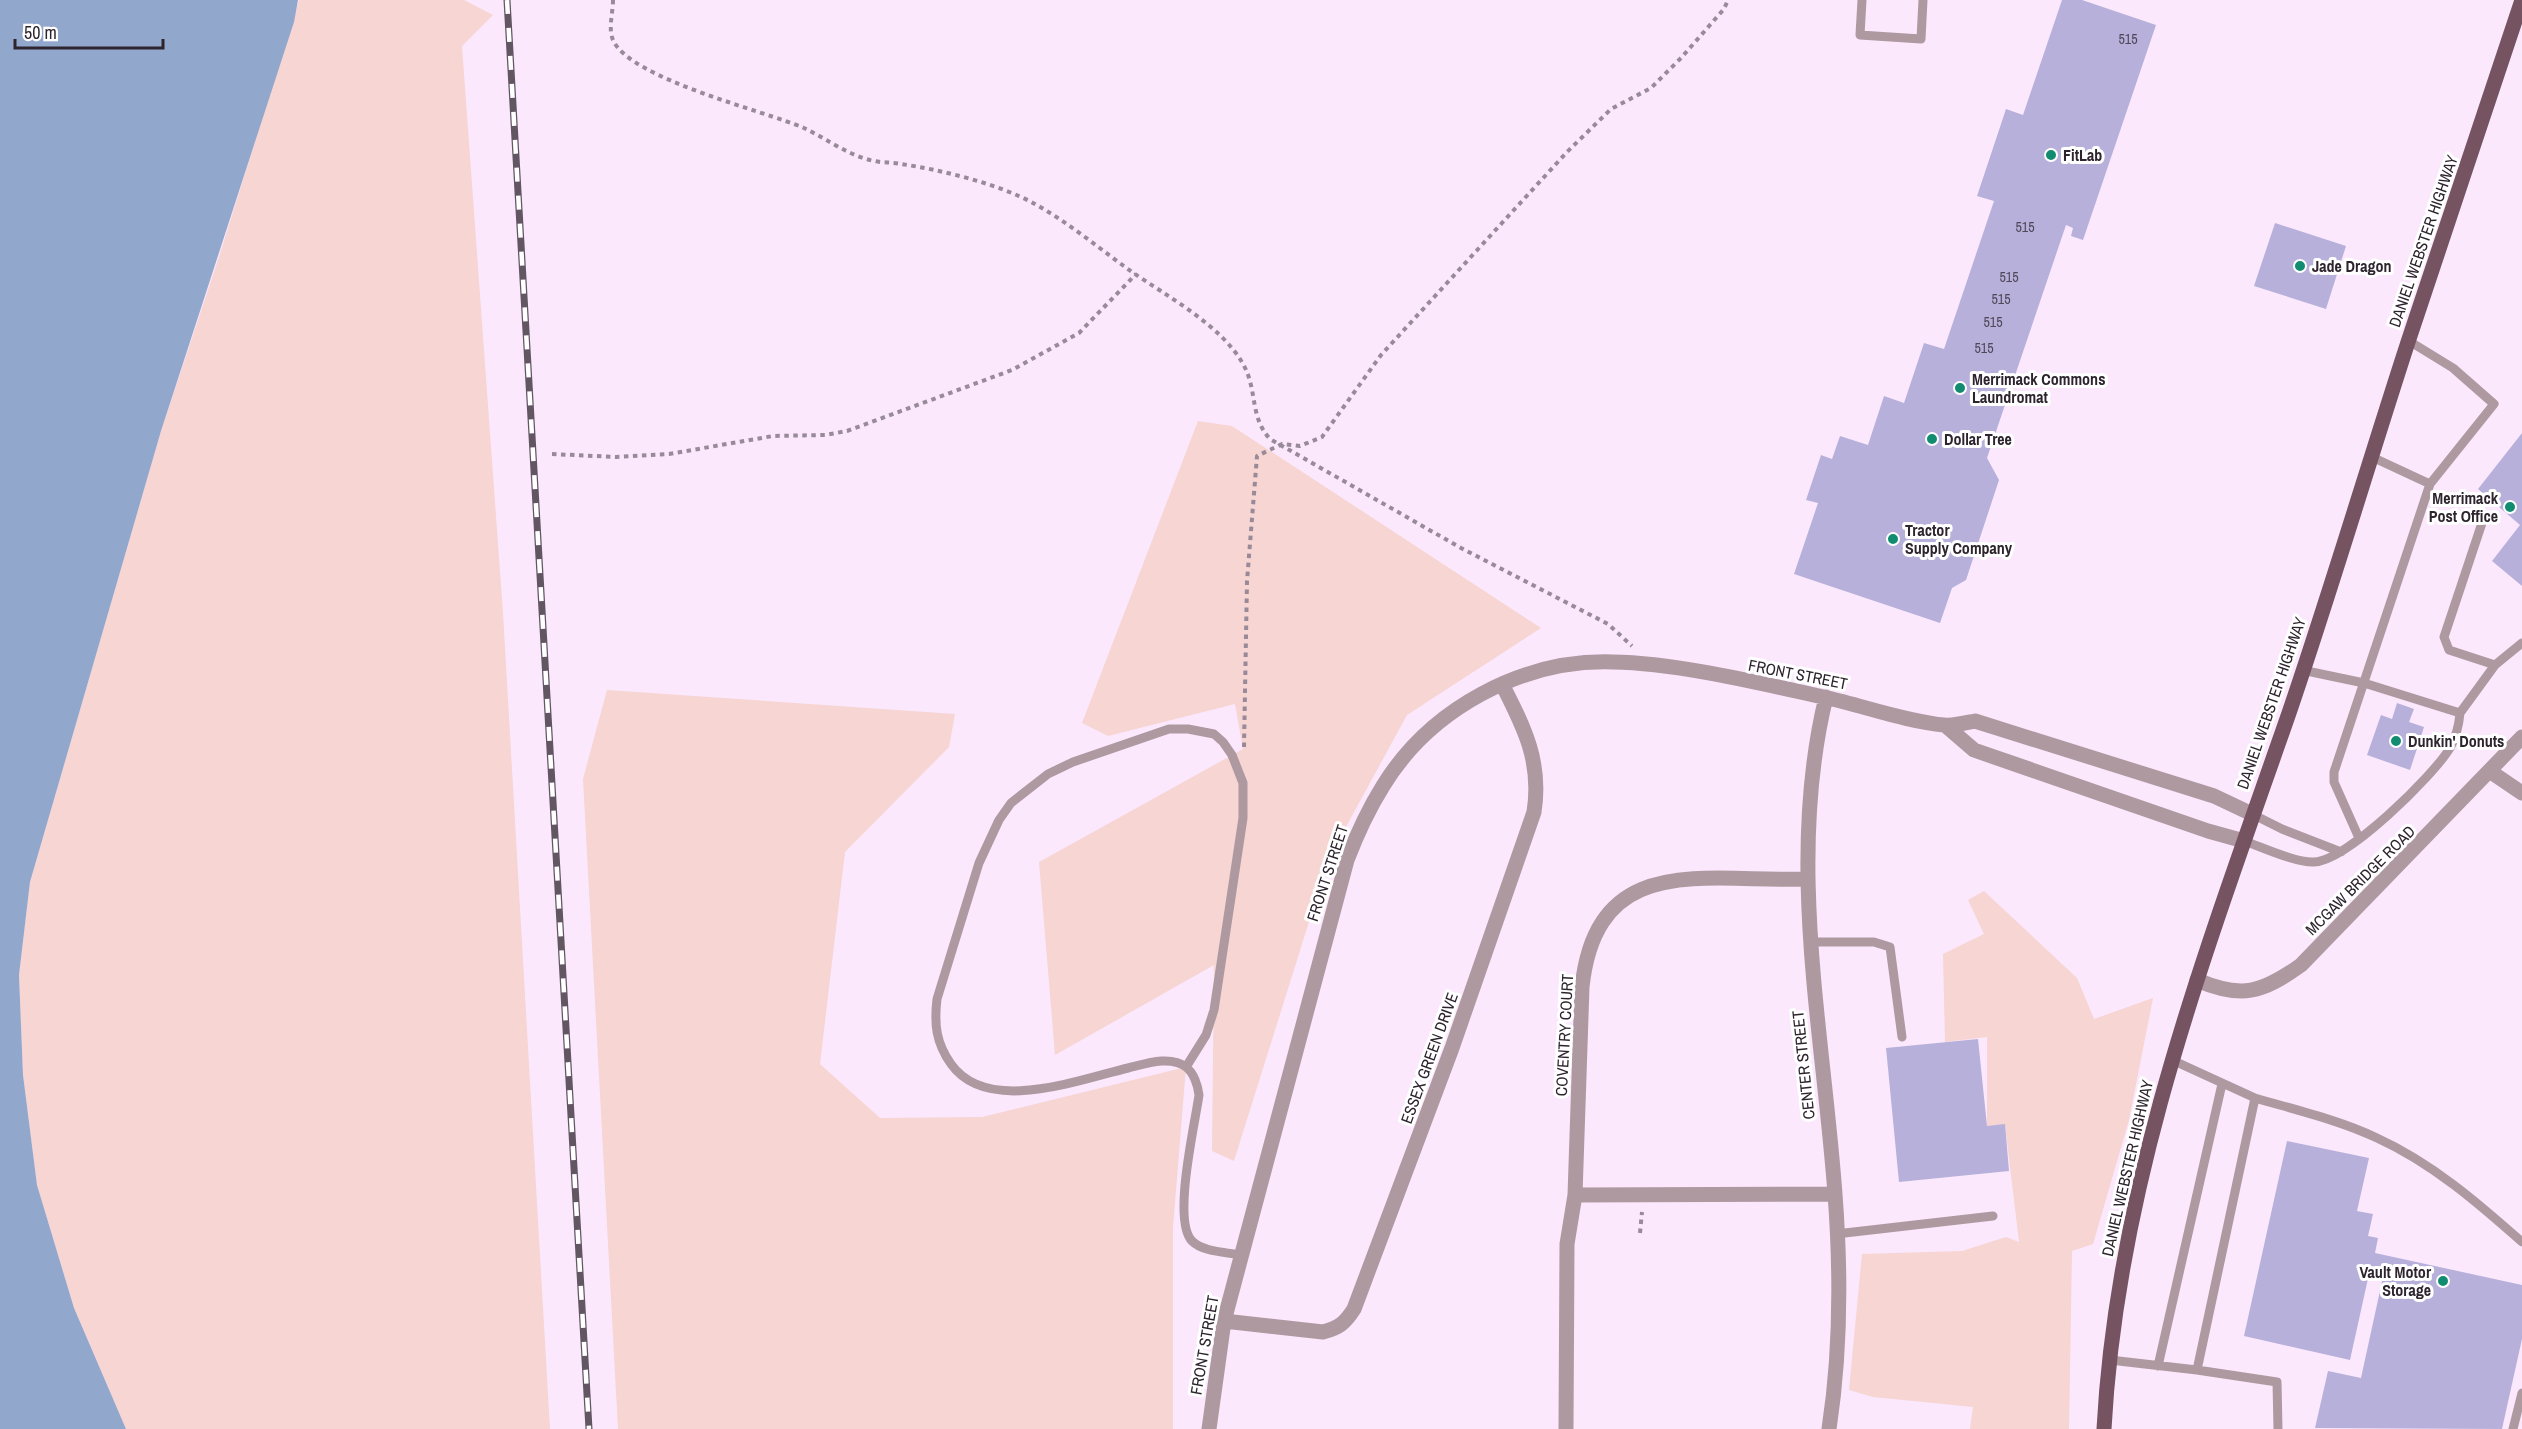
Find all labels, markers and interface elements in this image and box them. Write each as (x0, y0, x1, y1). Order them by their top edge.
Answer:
scale bar (15, 12, 164, 50)
text: 50 m (24, 20, 57, 45)
house number: 515 (2118, 30, 2138, 48)
place label: FitLab (2063, 144, 2102, 166)
marker: FitLab (2044, 148, 2058, 162)
street label: DANIEL WEBSTER HIGHWAY (2383, 152, 2463, 330)
house number: 515 (2015, 218, 2035, 236)
place label: Jade Dragon (2312, 255, 2391, 277)
marker: Jade Dragon (2293, 259, 2307, 273)
house number: 515 (1999, 268, 2019, 286)
house number: 515 (1991, 290, 2011, 308)
house number: 515 (1983, 313, 2003, 331)
house number: 515 (1974, 339, 1994, 357)
place label: Merrimack Commons Laundromat (1972, 368, 2105, 408)
marker: Merrimack Commons Laundromat (1953, 381, 1967, 395)
place label: Dollar Tree (1944, 428, 2012, 450)
marker: Dollar Tree (1925, 432, 1939, 446)
place label: Merrimack Post Office (2429, 487, 2499, 527)
marker: Merrimack Post Office (2503, 500, 2517, 514)
place label: Tractor Supply Company (1905, 519, 2013, 559)
marker: Tractor Supply Company (1886, 532, 1900, 546)
street label: DANIEL WEBSTER HIGHWAY (2231, 614, 2311, 792)
street label: FRONT STREET (1747, 654, 1849, 694)
place label: Dunkin' Donuts (2408, 730, 2504, 752)
marker: Dunkin' Donuts (2389, 734, 2403, 748)
street label: MCGAW BRIDGE ROAD (2300, 820, 2420, 940)
street label: FRONT STREET (1301, 822, 1353, 924)
street label: COVENTRY COURT (1550, 973, 1578, 1097)
street label: ESSEX GREEN DRIVE (1395, 989, 1463, 1127)
street label: CENTER STREET (1786, 1009, 1820, 1121)
street label: DANIEL WEBSTER HIGHWAY (2096, 1077, 2158, 1258)
place label: Vault Motor Storage (2360, 1261, 2432, 1301)
marker: Vault Motor Storage (2436, 1274, 2450, 1288)
street label: FRONT STREET (1184, 1294, 1224, 1396)

